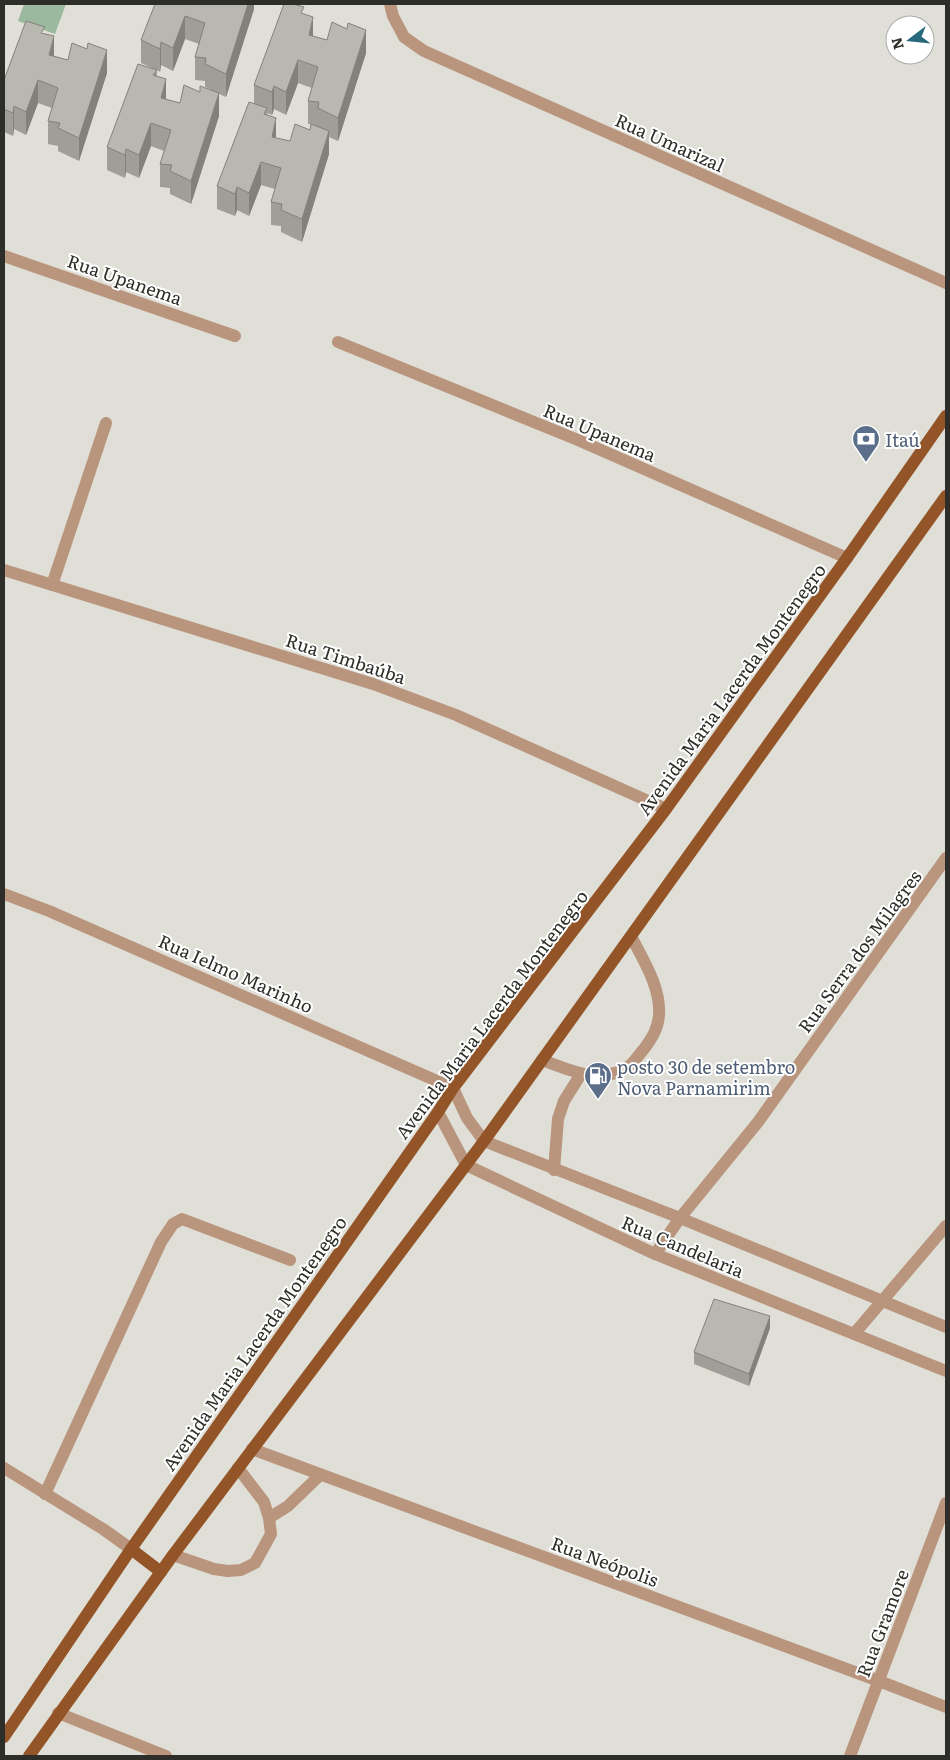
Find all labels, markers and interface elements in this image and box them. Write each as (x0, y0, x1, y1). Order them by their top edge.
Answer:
north arrow (885, 15, 935, 65)
text: N (885, 35, 908, 52)
street label: Rua Umarizal (611, 106, 729, 178)
street label: Rua Upanema (64, 247, 186, 311)
street label: Rua Upanema (540, 396, 661, 468)
bank icon: Itaú (851, 424, 881, 463)
place label: Itaú (885, 426, 920, 453)
street label: Avenida Maria Lacerda Montenegro (630, 557, 832, 821)
street label: Rua Timbaúba (282, 626, 410, 690)
street label: Rua Serra dos Milagres (791, 864, 927, 1038)
street label: Avenida Maria Lacerda Montenegro (388, 884, 594, 1144)
street label: Rua Ielmo Marinho (154, 927, 318, 1019)
place label: posto 30 de setembro Nova Parnamirim (617, 1053, 795, 1101)
fuel station icon: posto 30 de setembro Nova Parnamirim (583, 1061, 613, 1100)
street label: Rua Candelaria (618, 1208, 749, 1284)
street label: Avenida Maria Lacerda Montenegro (155, 1210, 353, 1476)
street label: Rua Neópolis (548, 1529, 662, 1593)
street label: Rua Gramore (849, 1565, 915, 1681)

